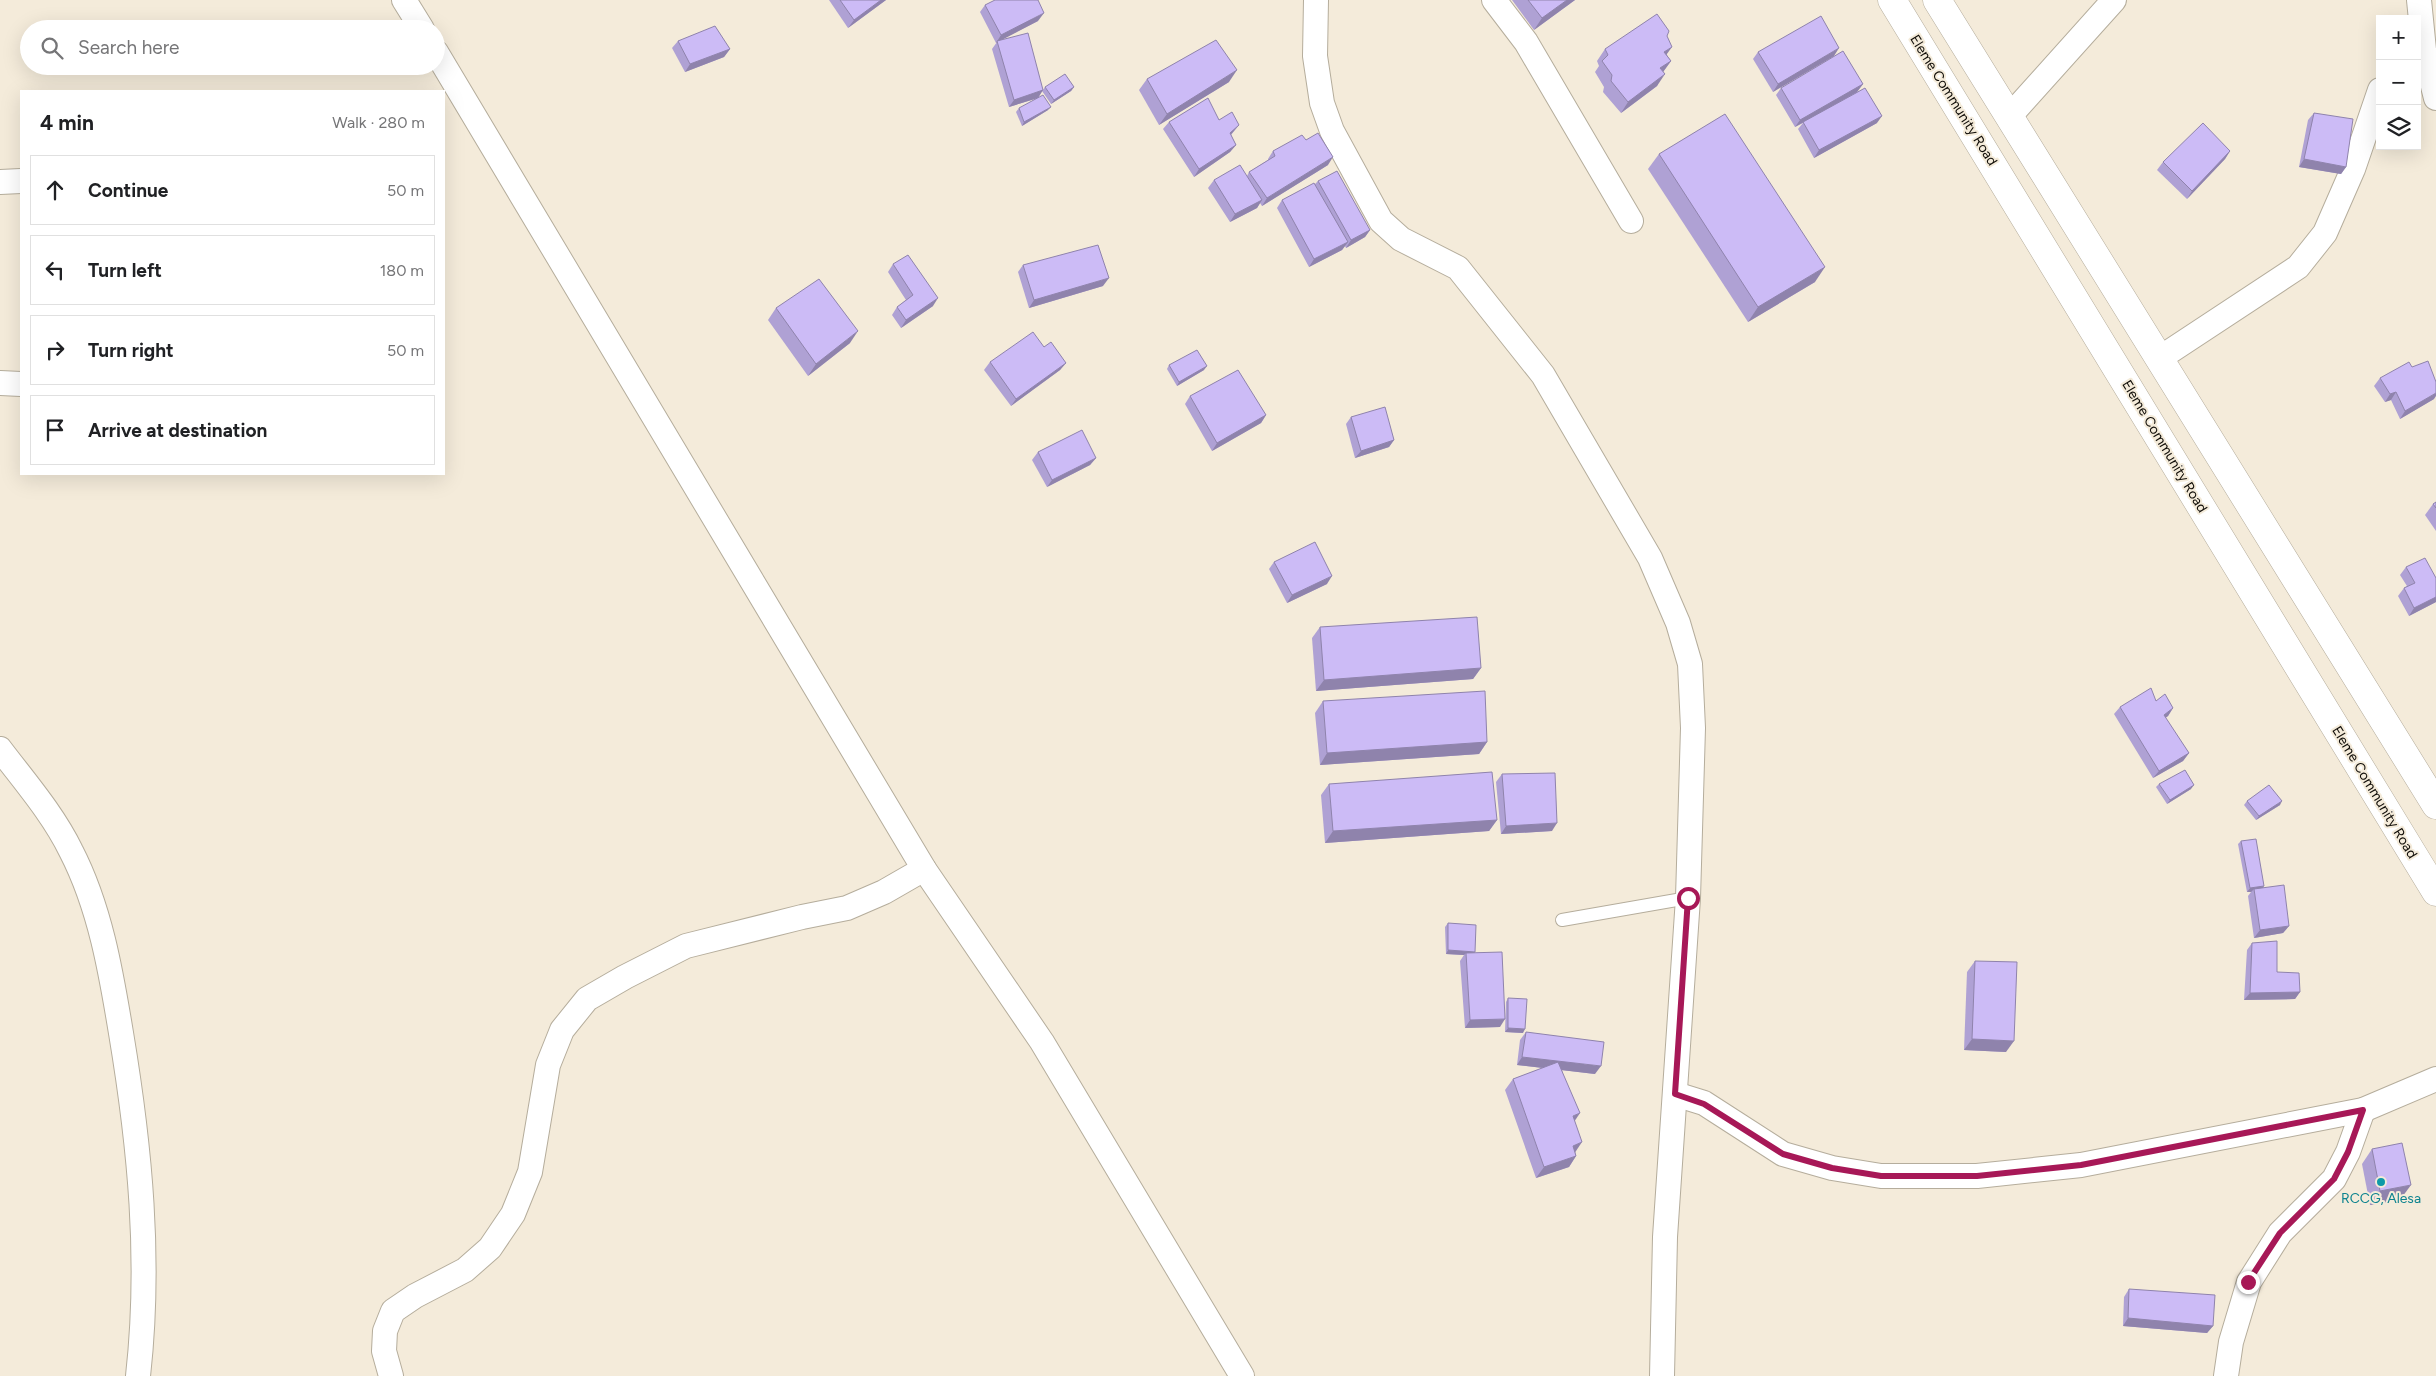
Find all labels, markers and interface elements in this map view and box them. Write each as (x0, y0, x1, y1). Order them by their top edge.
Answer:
map controls (2376, 15, 2421, 150)
button: + (2376, 15, 2421, 60)
search box (20, 20, 445, 75)
street label: Eleme Community Road (1906, 32, 2001, 169)
icon: search (38, 34, 66, 62)
text: Search here (78, 36, 180, 59)
button: − (2376, 60, 2421, 105)
button: layers (2376, 105, 2421, 150)
text: 4 min (40, 110, 94, 135)
text: Walk · 280 m (332, 113, 425, 132)
icon: ahead (41, 176, 69, 204)
text: Continue (88, 179, 168, 202)
text: 50 m (387, 181, 424, 200)
icon: left (41, 256, 69, 284)
text: Turn left (88, 259, 162, 282)
text: 180 m (380, 261, 424, 280)
icon: right (41, 336, 69, 364)
text: Turn right (88, 339, 174, 362)
text: 50 m (387, 341, 424, 360)
street label: Eleme Community Road (2118, 377, 2211, 515)
icon: arrive (41, 416, 69, 444)
text: Arrive at destination (88, 419, 267, 442)
street label: Eleme Community Road (2328, 723, 2421, 861)
route start (1677, 887, 1700, 910)
marker: RCCG, Alesa (2375, 1176, 2387, 1188)
place label: RCCG, Alesa (2341, 1190, 2421, 1207)
route end (2237, 1271, 2260, 1294)

